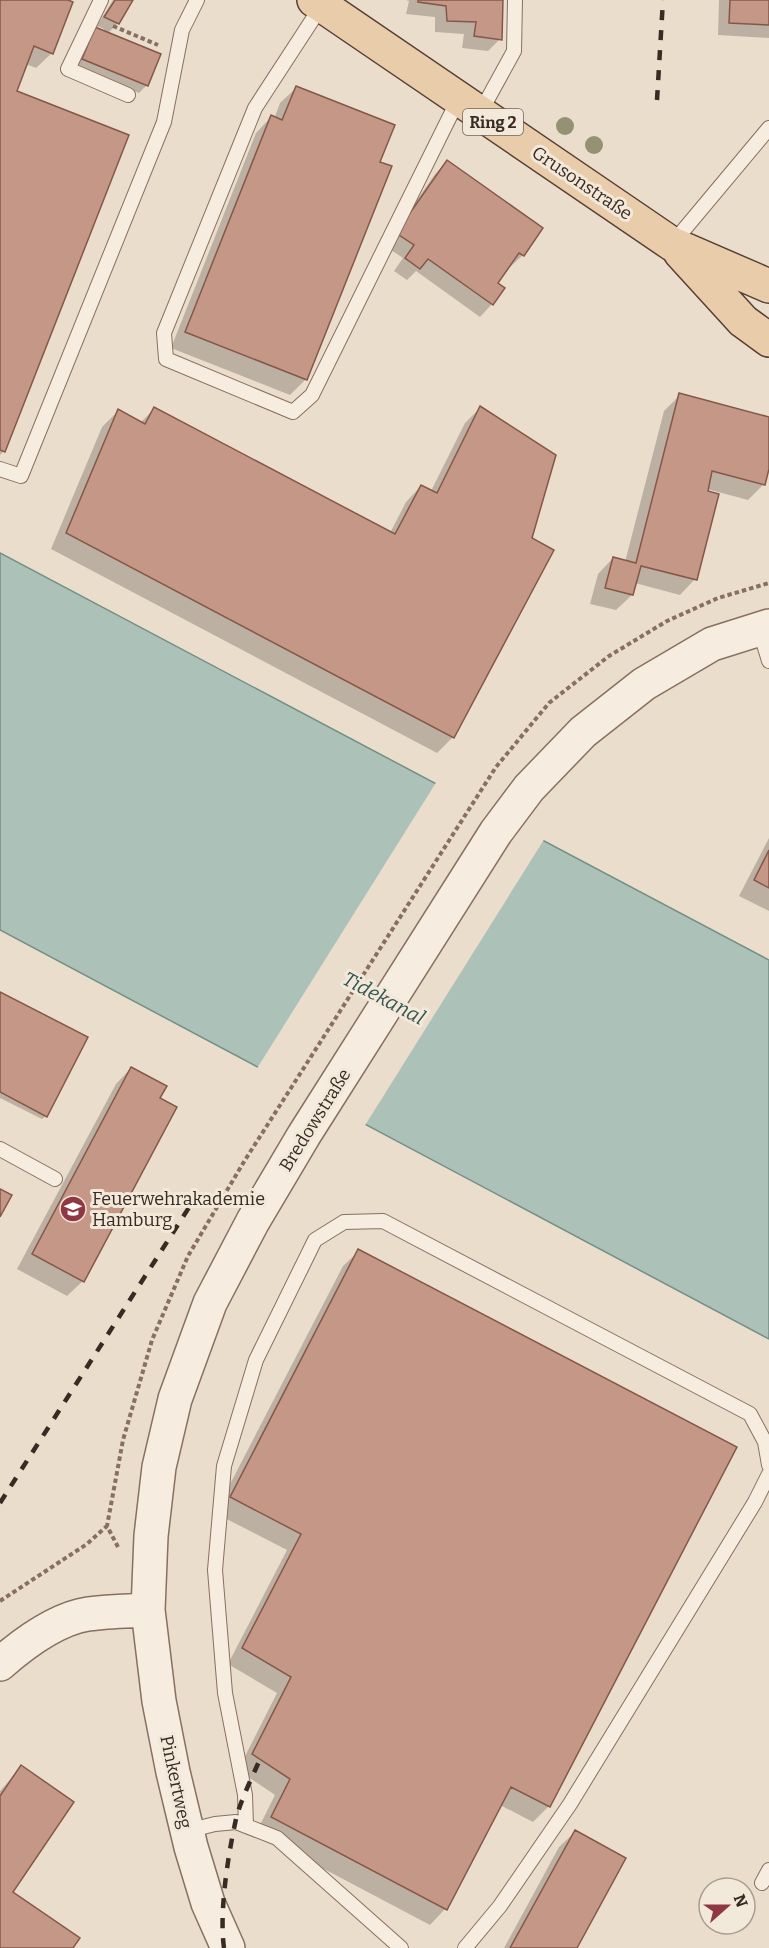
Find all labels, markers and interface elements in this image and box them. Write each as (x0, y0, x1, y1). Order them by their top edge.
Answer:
road number: Ring 2 (463, 109, 523, 135)
street label: Grusonstraße (528, 141, 636, 225)
water label: Tidekanal (339, 966, 429, 1030)
street label: Bredowstraße (275, 1065, 355, 1175)
place label: Feuerwehrakademie Hamburg (92, 1188, 265, 1231)
school or university icon: Feuerwehrakademie Hamburg (58, 1194, 88, 1224)
street label: Pinkertweg (155, 1733, 197, 1831)
north arrow (697, 1876, 757, 1936)
text: N (729, 1892, 752, 1910)

